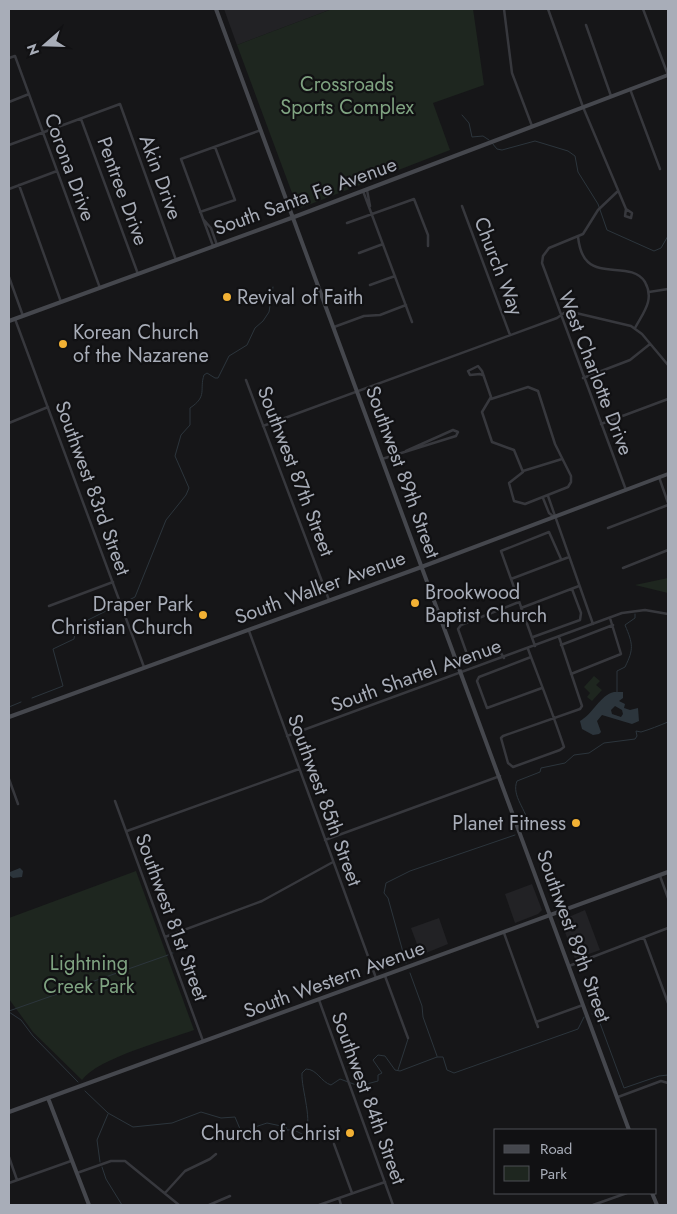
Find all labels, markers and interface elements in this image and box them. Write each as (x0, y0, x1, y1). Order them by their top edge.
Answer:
north arrow (20, 20, 70, 70)
text: N (21, 41, 44, 58)
park label: Crossroads Sports Complex (280, 70, 414, 122)
street label: Corona Drive (37, 109, 102, 225)
street label: Akin Drive (132, 131, 189, 224)
street label: Pentree Drive (89, 133, 156, 250)
street label: South Santa Fe Avenue (209, 150, 401, 243)
street label: Church Way (466, 213, 531, 320)
place label: Revival of Faith (237, 283, 363, 312)
street label: West Charlotte Drive (551, 287, 640, 460)
marker: Revival of Faith (221, 291, 233, 303)
place label: Korean Church of the Nazarene (73, 318, 209, 370)
marker: Korean Church of the Nazarene (57, 338, 69, 350)
street label: Southwest 87th Street (250, 382, 341, 561)
street label: Southwest 89th Street (358, 382, 447, 563)
street label: Southwest 83rd Street (47, 397, 138, 580)
street label: South Walker Avenue (231, 543, 410, 632)
place label: Brookwood Baptist Church (425, 578, 547, 630)
place label: Draper Park Christian Church (51, 590, 193, 642)
marker: Brookwood Baptist Church (409, 597, 421, 609)
marker: Draper Park Christian Church (197, 609, 209, 621)
street label: South Shartel Avenue (327, 631, 506, 720)
street label: Southwest 85th Street (280, 710, 369, 890)
place label: Planet Fitness (452, 809, 566, 838)
marker: Planet Fitness (570, 817, 582, 829)
street label: Southwest 81st Street (128, 829, 215, 1005)
street label: Southwest 89th Street (529, 846, 618, 1027)
street label: South Western Avenue (239, 933, 429, 1026)
park label: Lightning Creek Park (43, 949, 135, 1001)
street label: Southwest 84th Street (324, 1008, 413, 1189)
place label: Church of Christ (201, 1119, 340, 1148)
marker: Church of Christ (344, 1127, 356, 1139)
legend (494, 1129, 657, 1194)
text: Road (540, 1138, 572, 1160)
text: Park (540, 1163, 567, 1185)

